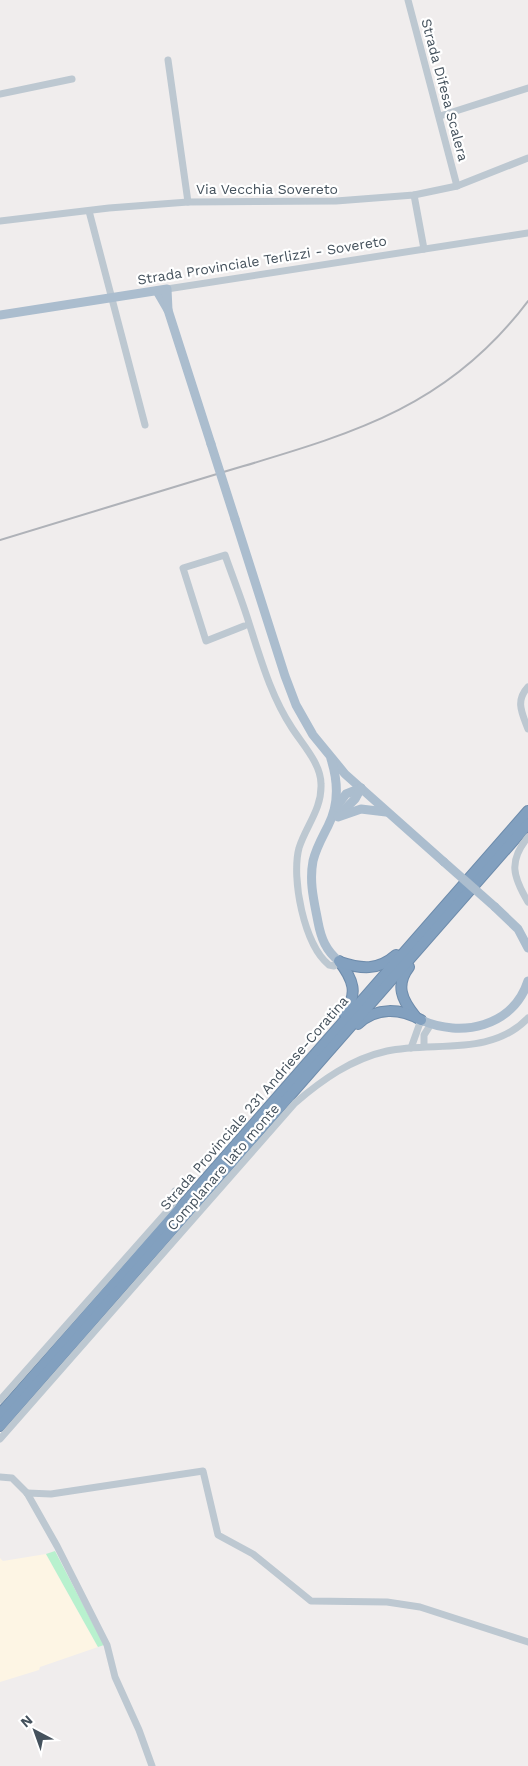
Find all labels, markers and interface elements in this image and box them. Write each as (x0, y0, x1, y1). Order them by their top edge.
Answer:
street label: Strada Difesa Scalera (418, 17, 472, 163)
street label: Via Vecchia Sovereto (196, 181, 338, 197)
street label: Strada Provinciale Terlizzi - Sovereto (136, 232, 388, 288)
street label: Strada Provinciale 231 Andriese-Coratina (157, 993, 351, 1213)
street label: Complanare lato monte (164, 1100, 282, 1234)
north arrow (10, 1706, 60, 1756)
text: N (17, 1712, 36, 1731)

